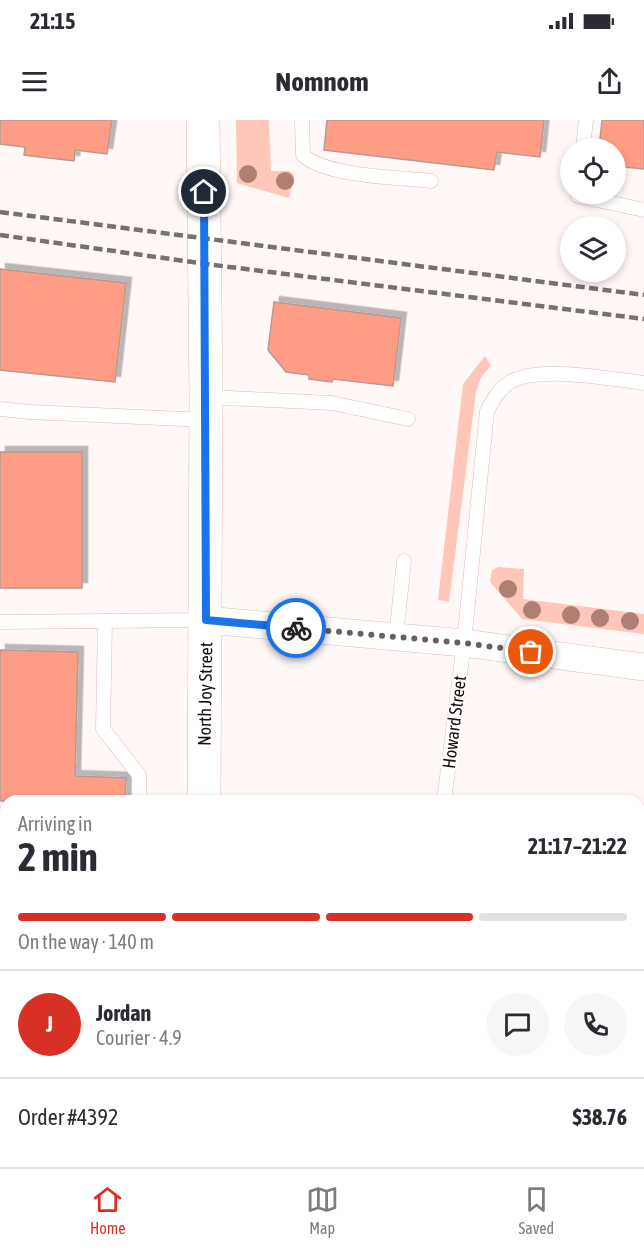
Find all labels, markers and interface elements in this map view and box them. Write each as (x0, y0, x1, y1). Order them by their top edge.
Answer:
text: 21:15 (30, 8, 75, 34)
icon: menu (18, 65, 51, 98)
icon: share (593, 65, 626, 98)
text: Nomnom (275, 66, 369, 97)
map controls (560, 138, 626, 282)
button: locate (560, 138, 626, 204)
pin (178, 166, 229, 217)
icon: home (187, 175, 220, 208)
button: layers (560, 216, 626, 282)
courier (266, 598, 326, 658)
icon: bike (280, 612, 313, 645)
pin (505, 626, 556, 677)
icon: bag (514, 635, 547, 668)
street label: North Joy Street (194, 642, 216, 746)
street label: Howard Street (438, 674, 470, 770)
text: Arriving in (18, 812, 92, 835)
text: 21:17–21:22 (528, 833, 627, 859)
text: 2 min (18, 835, 98, 879)
text: On the way · 140 m (18, 930, 154, 953)
button: chat (486, 993, 549, 1056)
button: phone (564, 993, 627, 1056)
text: Jordan (96, 1000, 151, 1026)
text: J (46, 1011, 53, 1037)
text: Courier · 4.9 (96, 1026, 182, 1049)
text: Order #4392 (18, 1104, 118, 1130)
text: $38.76 (572, 1104, 627, 1130)
tab: Home (90, 1183, 126, 1237)
tab: Map (306, 1183, 339, 1237)
tab: Saved (519, 1183, 554, 1237)

